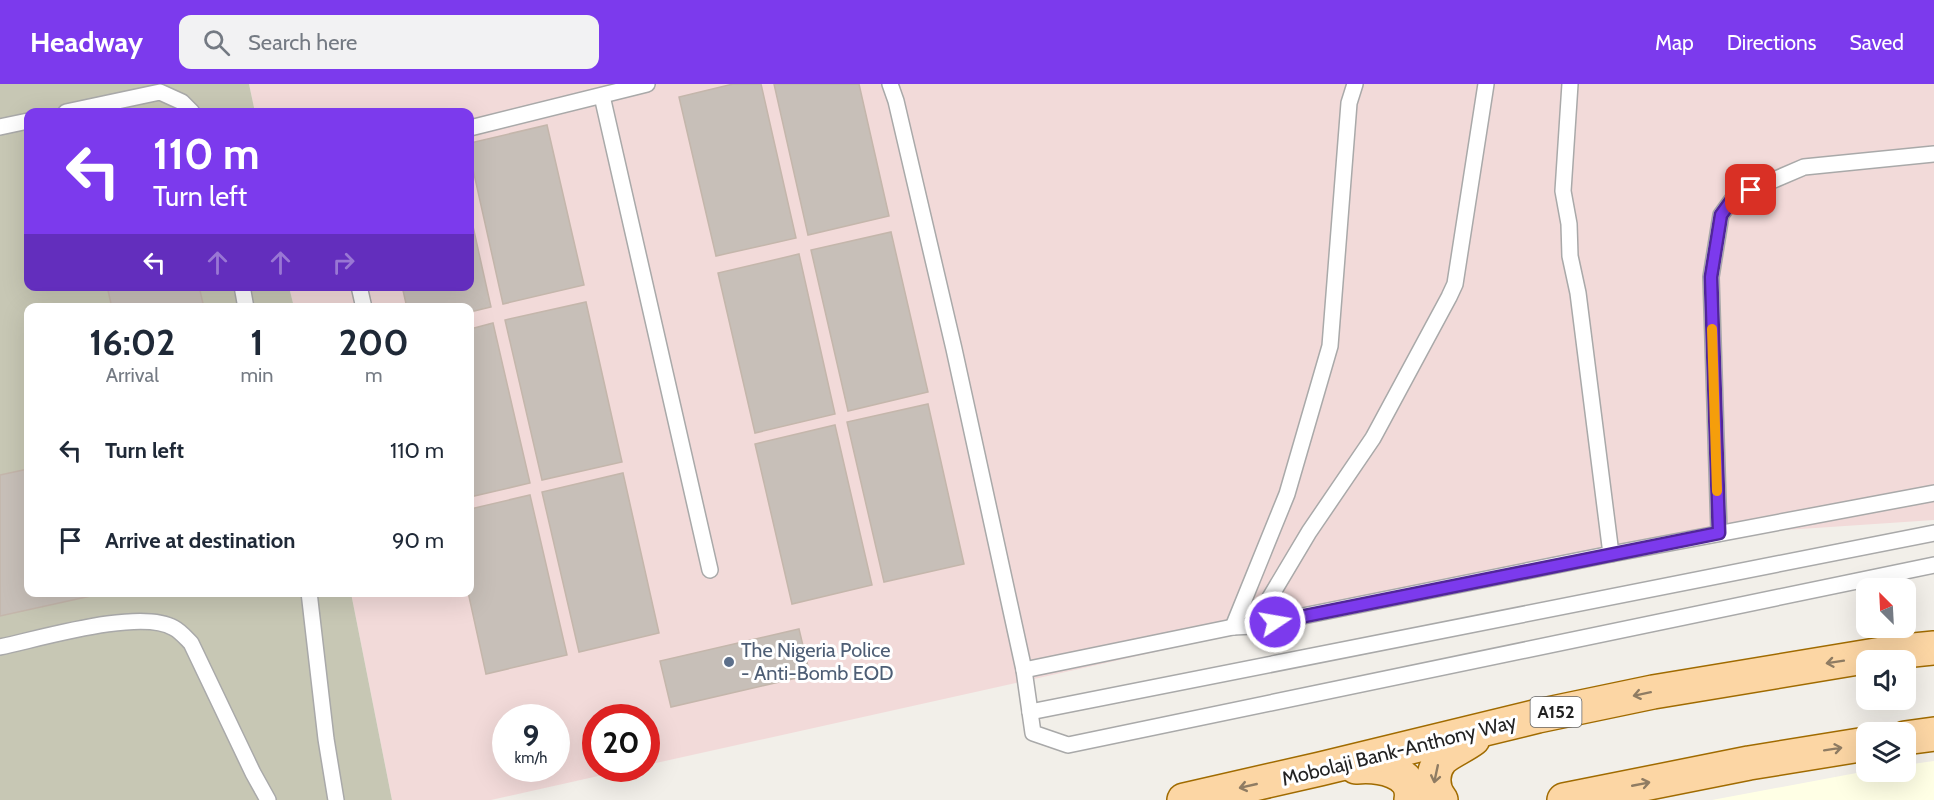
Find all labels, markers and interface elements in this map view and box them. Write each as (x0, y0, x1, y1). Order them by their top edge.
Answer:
search box (179, 15, 599, 69)
text: Headway (30, 25, 143, 59)
icon: search (200, 26, 233, 59)
text: Search here (248, 29, 357, 56)
text: Map (1655, 30, 1694, 55)
text: Directions (1727, 30, 1816, 55)
text: Saved (1849, 30, 1904, 55)
text: 110 m (153, 128, 260, 180)
icon: left (54, 132, 132, 210)
pin (1725, 164, 1776, 215)
icon: arrive (1734, 173, 1767, 206)
text: Turn left (153, 180, 247, 213)
icon: left (138, 246, 171, 279)
icon: ahead (201, 246, 234, 279)
icon: ahead (264, 246, 297, 279)
icon: right (327, 246, 360, 279)
text: 16:02 (89, 320, 175, 364)
text: 1 (250, 320, 264, 364)
text: 200 (339, 320, 409, 364)
text: Arrival (106, 363, 159, 387)
text: min (241, 363, 274, 387)
text: m (365, 363, 383, 387)
icon: left (54, 434, 87, 467)
text: Turn left (105, 437, 184, 464)
text: 110 m (390, 437, 444, 464)
icon: arrive (54, 524, 87, 557)
text: Arrive at destination (105, 527, 295, 554)
text: 90 m (392, 527, 444, 554)
north arrow (1856, 578, 1916, 638)
map controls (1856, 578, 1916, 782)
position arrow (1243, 590, 1307, 654)
place label: The Nigeria Police - Anti-Bomb EOD (741, 638, 894, 685)
button: sound (1856, 650, 1916, 710)
marker: The Nigeria Police - Anti-Bomb EOD (722, 655, 736, 669)
one-way arrow (1825, 657, 1845, 668)
one-way arrow (1633, 689, 1653, 700)
road number: A152 (1530, 697, 1582, 727)
speed limit sign: 20 (582, 704, 660, 782)
street label: Mobolaji Bank-Anthony Way (1279, 709, 1519, 791)
text: 9 (523, 717, 539, 754)
button: layers (1856, 722, 1916, 782)
one-way arrow (1823, 744, 1843, 755)
text: km/h (515, 749, 547, 767)
one-way arrow (1430, 764, 1441, 783)
one-way arrow (1631, 778, 1651, 789)
one-way arrow (1239, 780, 1258, 792)

